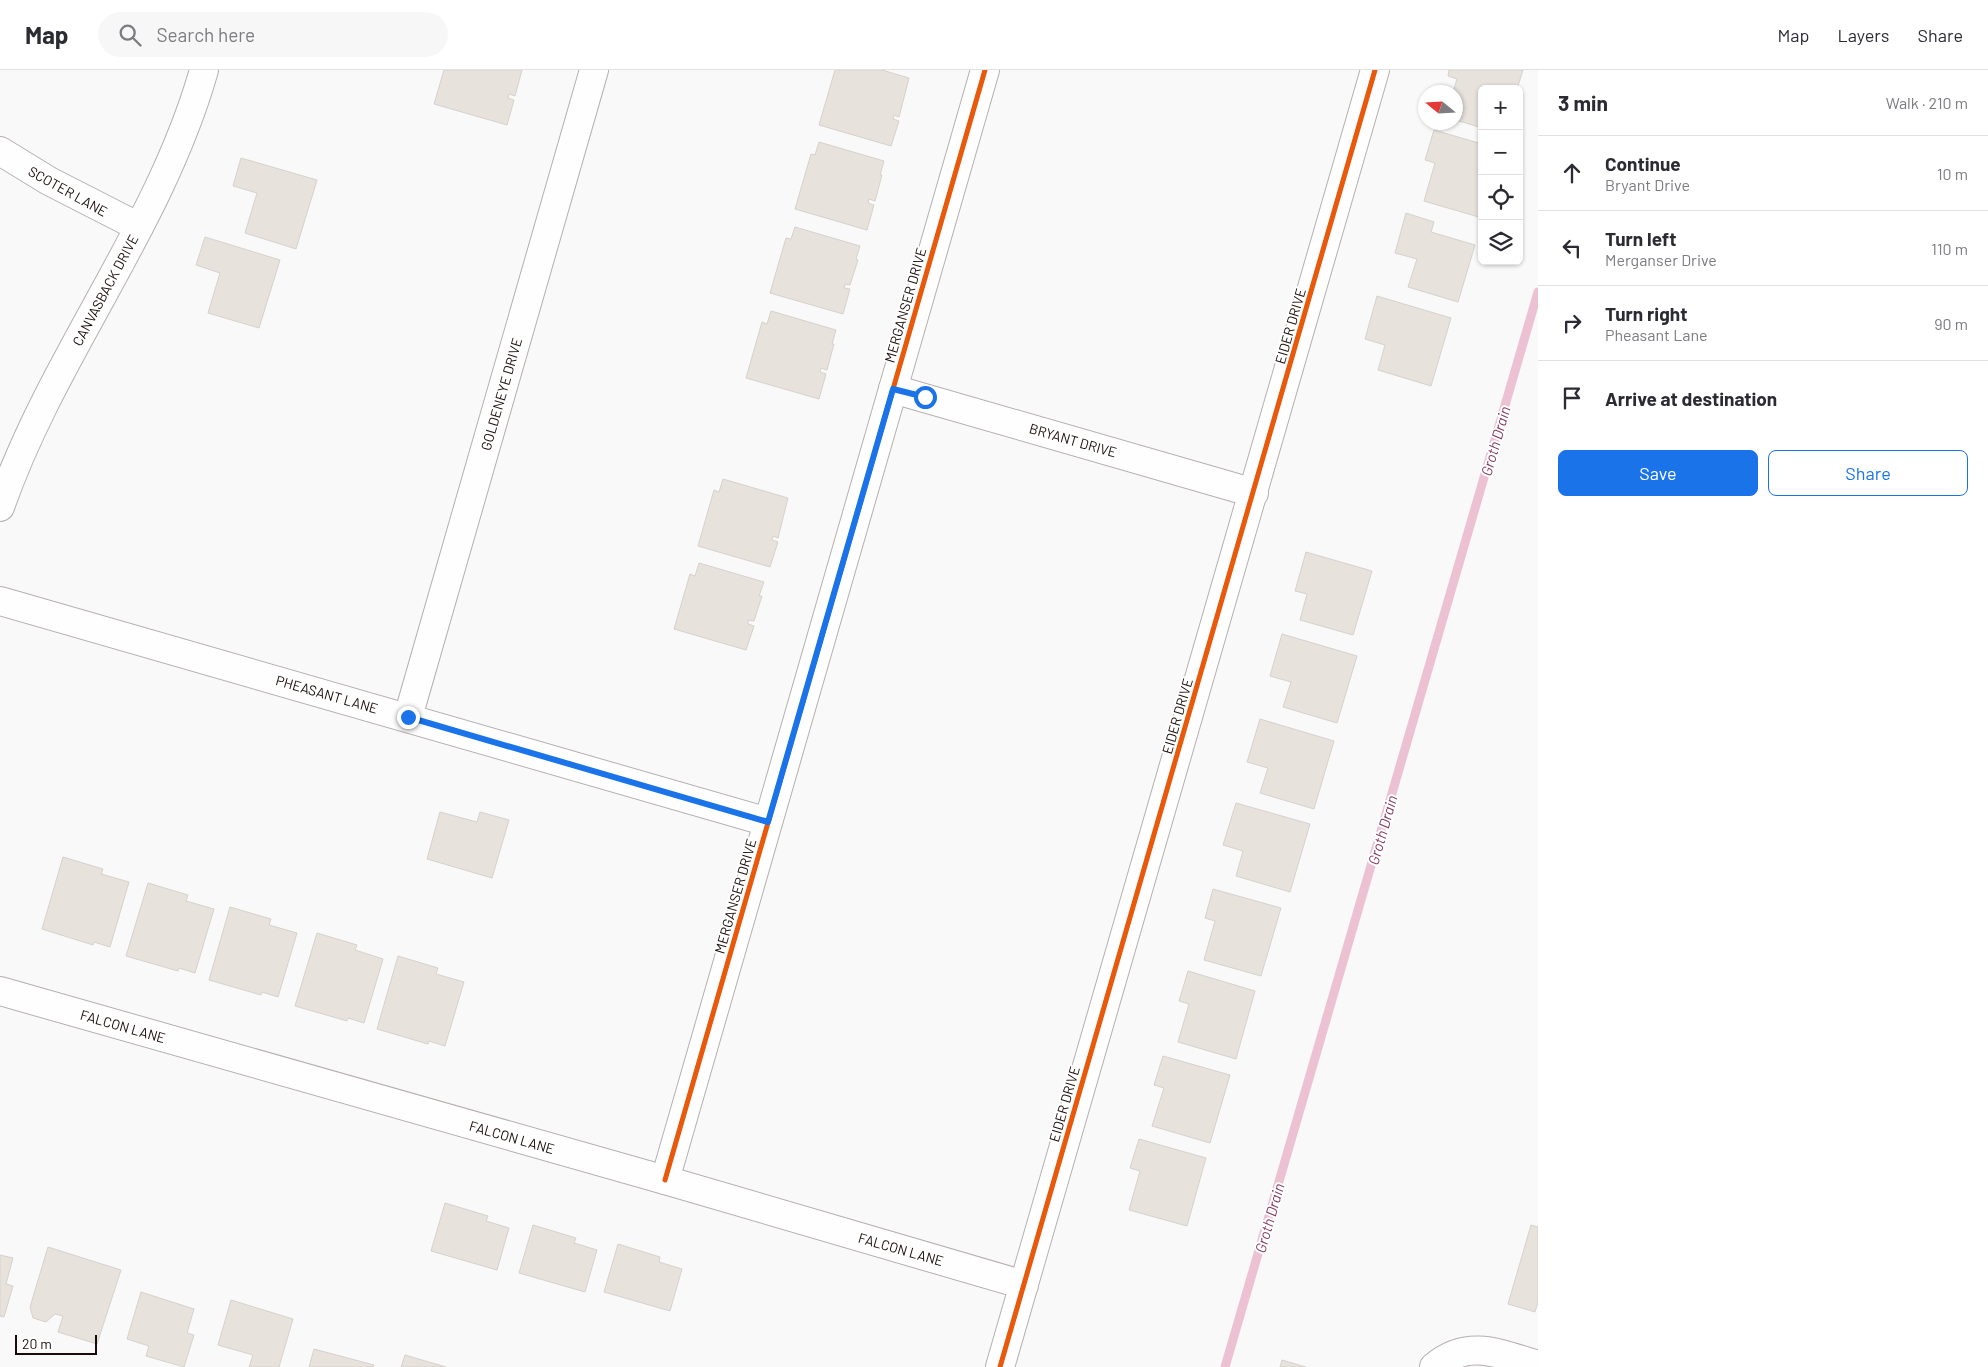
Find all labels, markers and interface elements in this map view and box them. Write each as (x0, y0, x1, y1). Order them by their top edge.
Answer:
search box (98, 12, 448, 57)
text: Map (25, 20, 68, 49)
icon: search (116, 21, 144, 49)
text: Search here (156, 23, 255, 46)
text: Map (1777, 24, 1809, 46)
text: Layers (1837, 24, 1890, 46)
text: Share (1918, 24, 1963, 46)
north arrow (1418, 85, 1463, 130)
map controls (1478, 85, 1523, 265)
button: + (1478, 85, 1523, 130)
text: 3 min (1558, 90, 1608, 115)
text: Walk · 210 m (1886, 93, 1968, 112)
button: − (1478, 130, 1523, 175)
text: Continue (1605, 152, 1681, 175)
icon: ahead (1558, 159, 1586, 187)
street label: SCOTER LANE (25, 162, 111, 220)
text: 10 m (1937, 164, 1968, 183)
button: locate (1478, 175, 1523, 220)
text: Bryant Drive (1605, 175, 1690, 194)
button: layers (1478, 220, 1523, 265)
text: Turn left (1605, 227, 1676, 250)
street label: CANVASBACK DRIVE (68, 231, 142, 349)
icon: left (1558, 234, 1586, 262)
text: 110 m (1931, 239, 1968, 258)
street label: MERGANSER DRIVE (880, 245, 930, 365)
text: Merganser Drive (1605, 250, 1717, 269)
street label: EIDER DRIVE (1271, 286, 1309, 366)
text: Turn right (1605, 302, 1687, 325)
icon: right (1558, 309, 1586, 337)
text: 90 m (1934, 314, 1968, 333)
text: Pheasant Lane (1605, 325, 1707, 344)
street label: GOLDENEYE DRIVE (477, 336, 525, 452)
icon: arrive (1558, 384, 1586, 412)
route start (914, 386, 937, 409)
text: Arrive at destination (1605, 387, 1777, 410)
water label: Groth Drain (1476, 404, 1514, 478)
street label: BRYANT DRIVE (1027, 419, 1119, 461)
button: Save (1558, 450, 1758, 496)
button: Share (1768, 450, 1968, 496)
street label: PHEASANT LANE (274, 671, 380, 717)
street label: EIDER DRIVE (1158, 676, 1196, 756)
route end (397, 706, 420, 729)
water label: Groth Drain (1363, 793, 1401, 867)
street label: MERGANSER DRIVE (710, 836, 760, 956)
street label: FALCON LANE (78, 1006, 168, 1046)
street label: EIDER DRIVE (1045, 1064, 1083, 1144)
street label: FALCON LANE (467, 1117, 557, 1157)
water label: Groth Drain (1250, 1181, 1288, 1255)
street label: FALCON LANE (856, 1229, 946, 1269)
scale bar (15, 1332, 98, 1355)
text: 20 m (22, 1335, 52, 1352)

